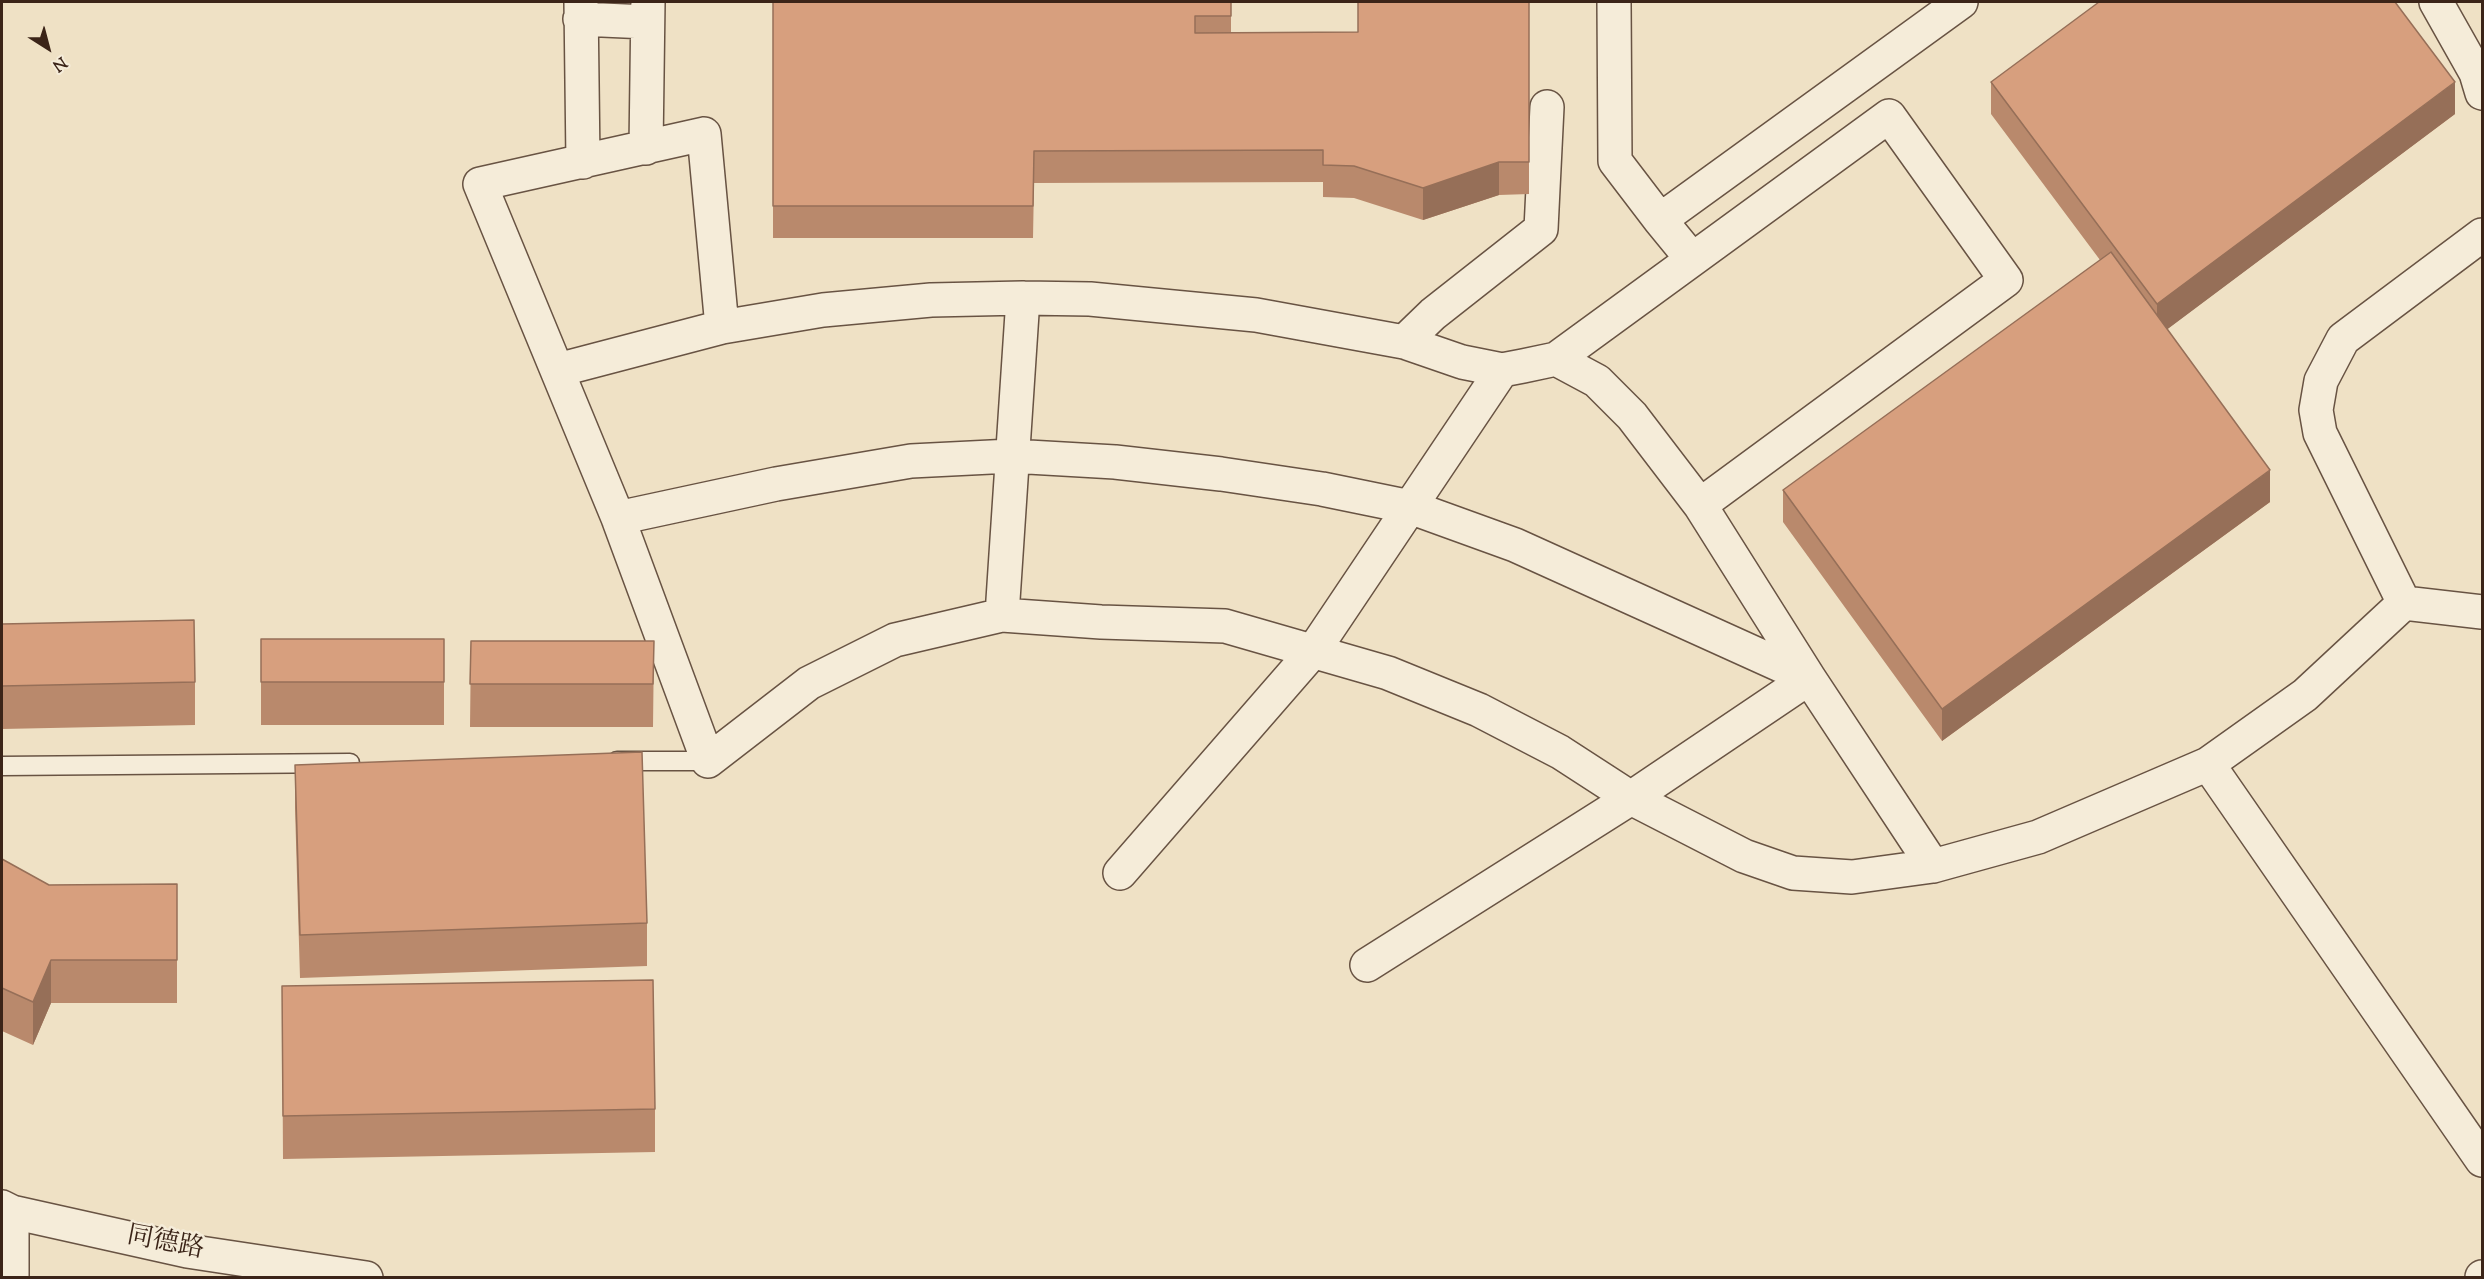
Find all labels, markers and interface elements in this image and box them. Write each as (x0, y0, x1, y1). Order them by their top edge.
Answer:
north arrow (18, 18, 78, 78)
text: N (47, 50, 71, 76)
street label: 同德路 (124, 1222, 206, 1268)

